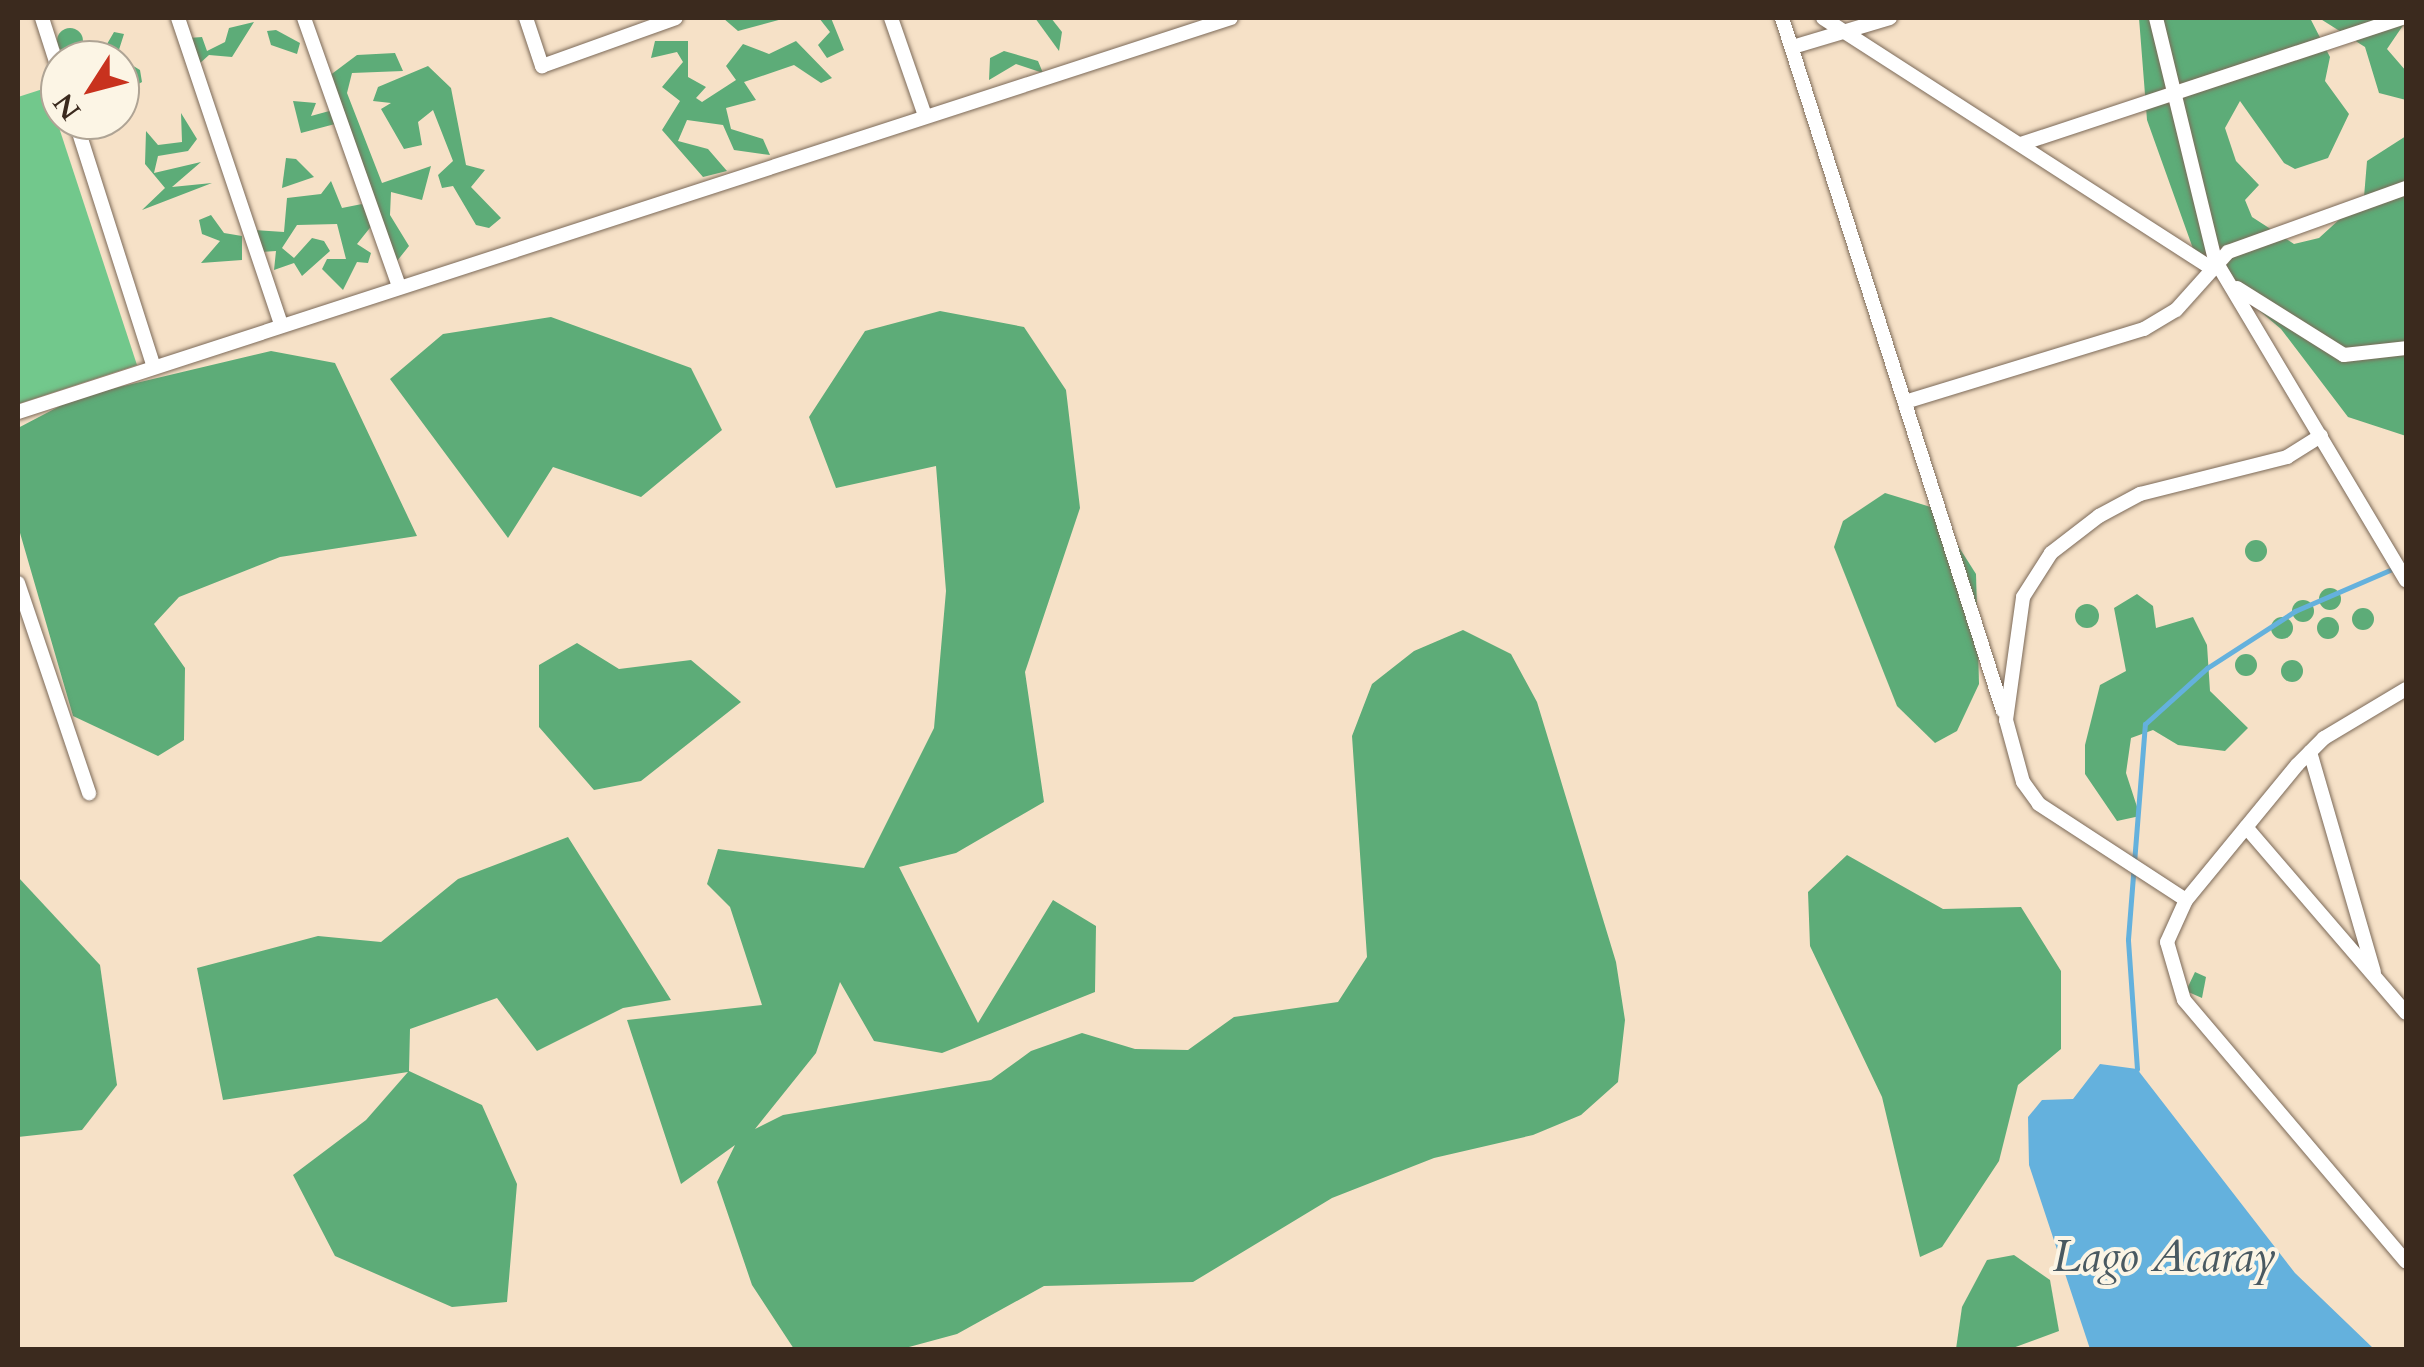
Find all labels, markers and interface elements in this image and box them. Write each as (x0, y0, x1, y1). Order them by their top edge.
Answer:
north arrow (40, 40, 140, 140)
text: N (45, 85, 90, 127)
water label: Lago Acaray (2052, 1230, 2276, 1284)

